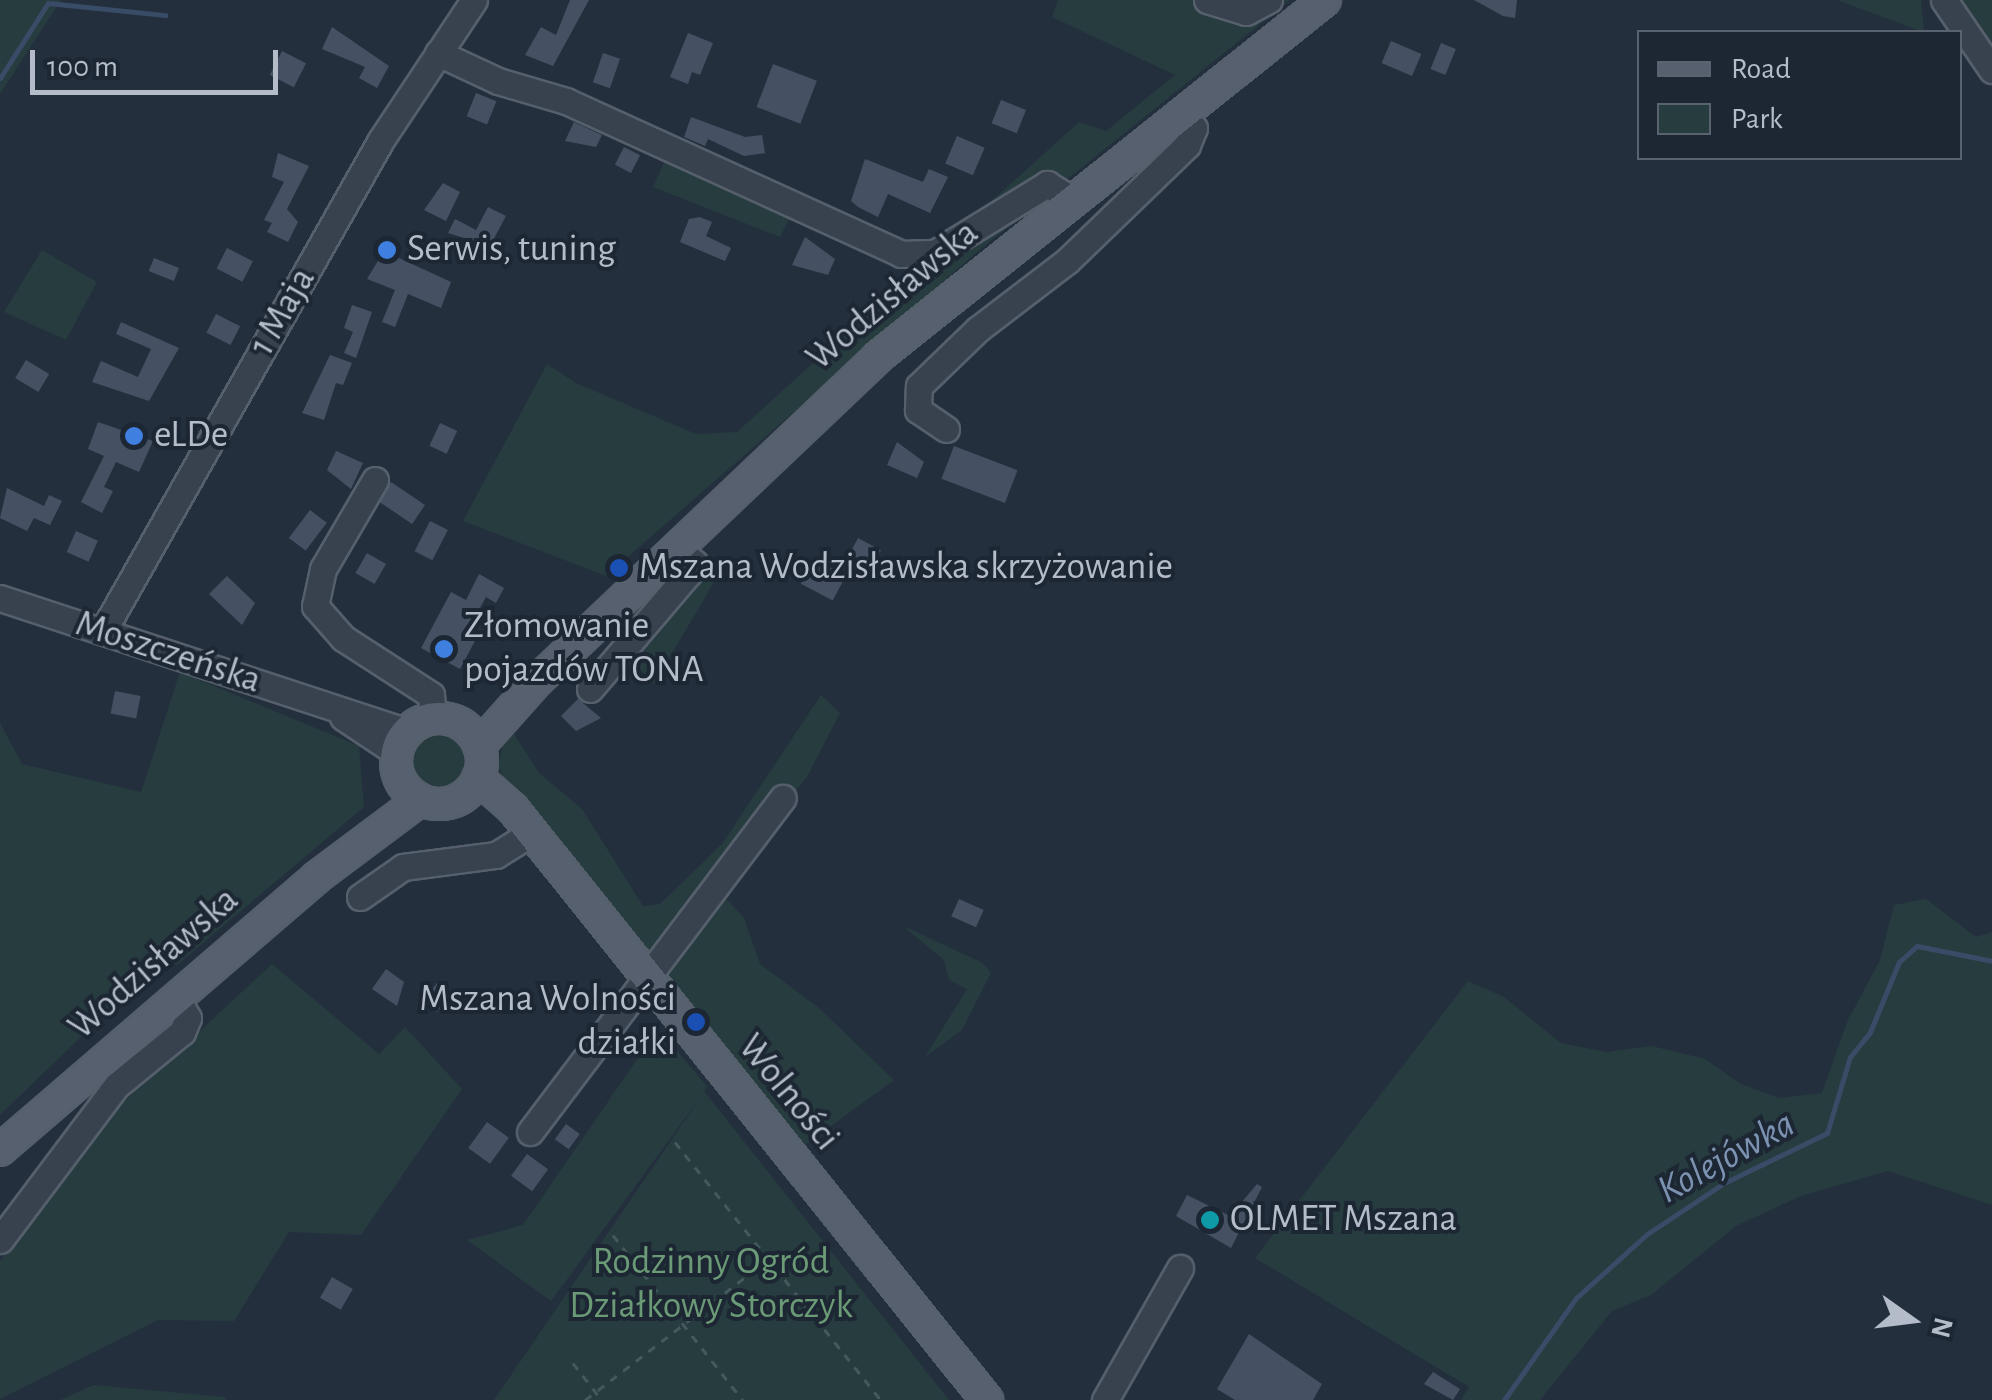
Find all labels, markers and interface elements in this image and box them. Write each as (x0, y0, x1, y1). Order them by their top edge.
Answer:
scale bar (35, 30, 282, 92)
legend (1637, 30, 1962, 160)
text: 100 m (47, 52, 118, 82)
text: Road (1731, 54, 1791, 84)
text: Park (1731, 104, 1783, 134)
street label: Wodzisławska (798, 211, 988, 381)
place label: Serwis, tuning (407, 227, 616, 273)
marker: Serwis, tuning (376, 239, 398, 261)
street label: 1 Maja (240, 260, 326, 364)
place label: eLDe (154, 413, 228, 459)
marker: eLDe (123, 425, 145, 447)
place label: Mszana Wodzisławska skrzyżowanie (639, 545, 1173, 591)
marker: Mszana Wodzisławska skrzyżowanie (608, 557, 630, 579)
street label: Moszczeńska (70, 602, 266, 704)
place label: Złomowanie pojazdów TONA (464, 604, 704, 694)
marker: Złomowanie pojazdów TONA (433, 638, 455, 660)
street label: Wodzisławska (60, 878, 248, 1050)
place label: Mszana Wolności działki (419, 977, 676, 1066)
marker: Mszana Wolności działki (685, 1011, 707, 1033)
street label: Wolności (727, 1026, 849, 1160)
water label: Kolejówka (1649, 1100, 1803, 1214)
place label: OLMET Mszana (1230, 1197, 1457, 1243)
marker: OLMET Mszana (1199, 1209, 1221, 1231)
park label: Rodzinny Ogród Działkowy Storczyk (569, 1240, 853, 1330)
north arrow (1862, 1270, 1962, 1370)
text: N (1925, 1314, 1957, 1340)

